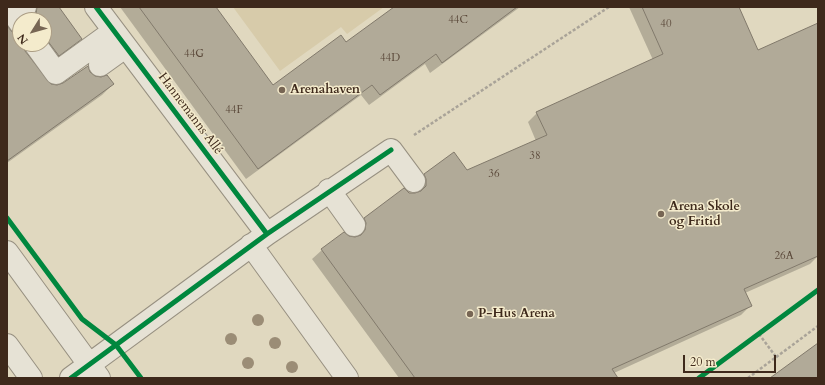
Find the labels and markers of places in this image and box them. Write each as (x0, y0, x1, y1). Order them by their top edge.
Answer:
place label: Arenahaven (290, 82, 360, 98)
marker: Arenahaven (277, 85, 287, 95)
place label: Arena Skole og Fritid (669, 199, 740, 230)
marker: Arena Skole og Fritid (656, 209, 666, 219)
place label: P-Hus Arena (478, 306, 555, 322)
marker: P-Hus Arena (465, 309, 475, 319)

